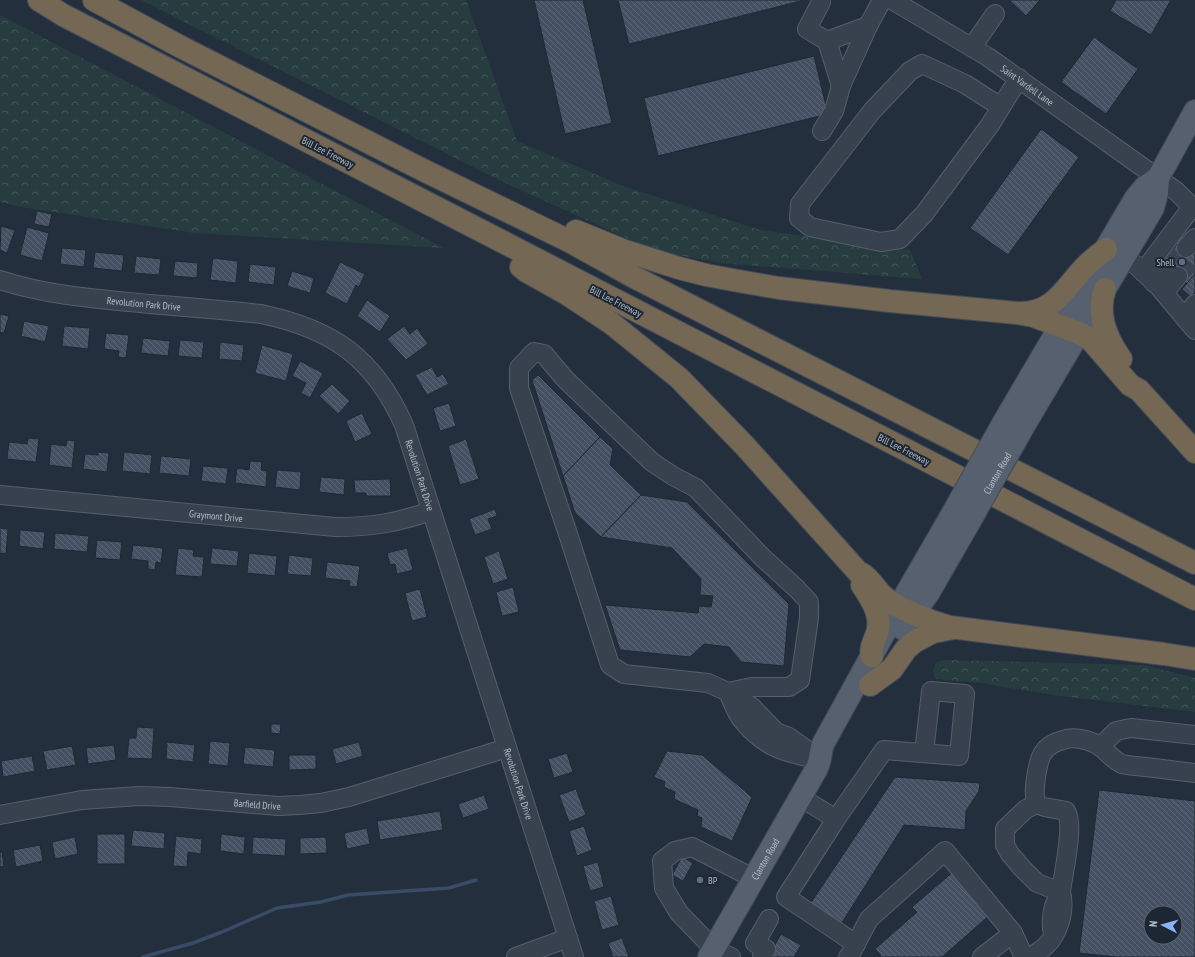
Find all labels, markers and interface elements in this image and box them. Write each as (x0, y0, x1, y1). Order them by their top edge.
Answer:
street label: Saint Vardell Lane (998, 62, 1056, 109)
street label: Bill Lee Freeway (300, 134, 356, 171)
place label: Shell (1157, 256, 1175, 269)
marker: Shell (1177, 257, 1187, 267)
street label: Bill Lee Freeway (588, 283, 644, 320)
street label: Revolution Park Drive (106, 294, 181, 314)
street label: Bill Lee Freeway (876, 431, 932, 468)
street label: Revolution Park Drive (402, 438, 437, 513)
street label: Clanton Road (981, 450, 1015, 496)
street label: Graymont Drive (189, 507, 243, 525)
street label: Revolution Park Drive (501, 747, 536, 821)
street label: Barfield Drive (233, 796, 281, 813)
street label: Clanton Road (748, 836, 783, 882)
place label: BP (708, 874, 718, 887)
marker: BP (695, 875, 705, 885)
north arrow (1143, 905, 1183, 945)
text: N (1146, 920, 1160, 928)

